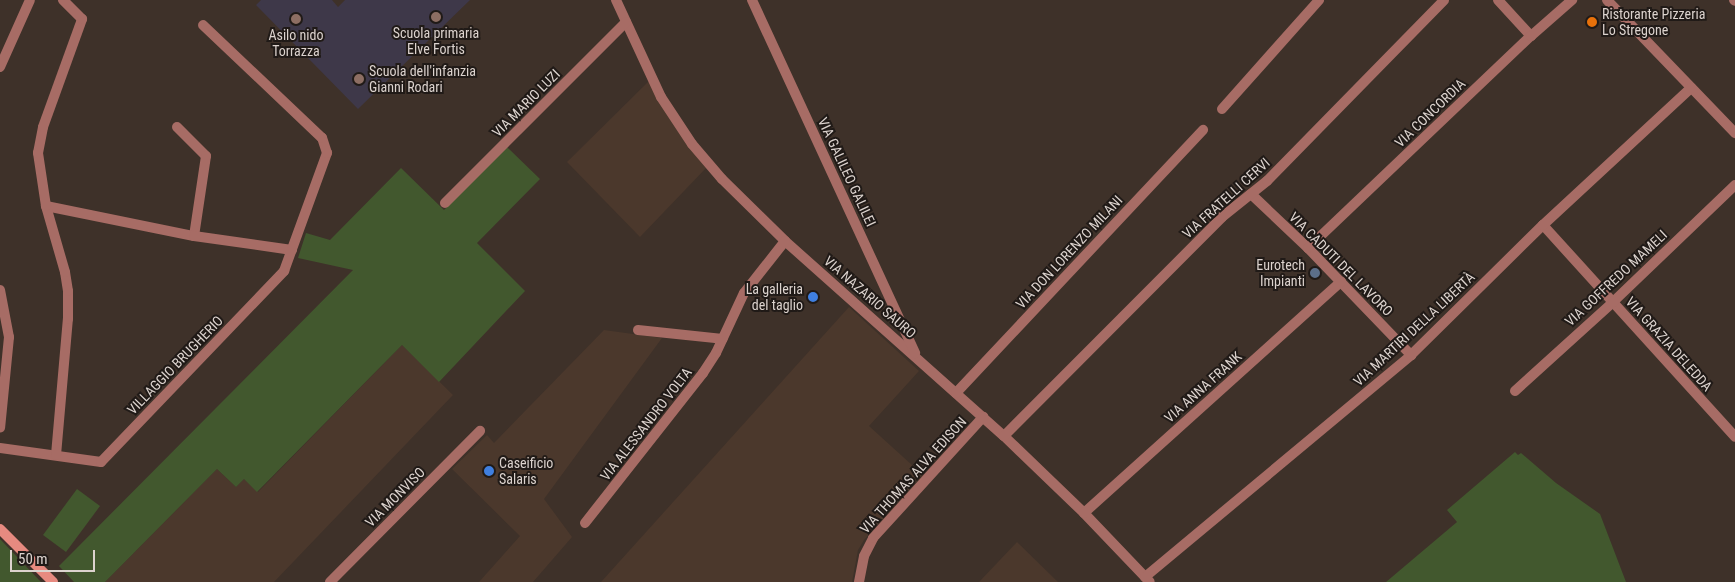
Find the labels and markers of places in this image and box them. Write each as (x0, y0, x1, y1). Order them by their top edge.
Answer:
place label: Ristorante Pizzeria Lo Stregone (1602, 6, 1705, 38)
marker: Scuola primaria Elve Fortis (430, 11, 442, 23)
marker: Asilo nido Torrazza (290, 13, 302, 25)
marker: Ristorante Pizzeria Lo Stregone (1586, 16, 1598, 28)
place label: Scuola primaria Elve Fortis (393, 25, 479, 58)
place label: Asilo nido Torrazza (268, 27, 324, 59)
place label: Scuola dell'infanzia Gianni Rodari (369, 63, 476, 95)
marker: Scuola dell'infanzia Gianni Rodari (353, 73, 365, 85)
place label: Eurotech Impianti (1256, 257, 1305, 290)
marker: Eurotech Impianti (1309, 267, 1321, 279)
place label: La galleria del taglio (746, 281, 803, 314)
marker: La galleria del taglio (807, 291, 819, 303)
place label: Caseificio Salaris (499, 455, 553, 488)
marker: Caseificio Salaris (483, 465, 495, 477)

